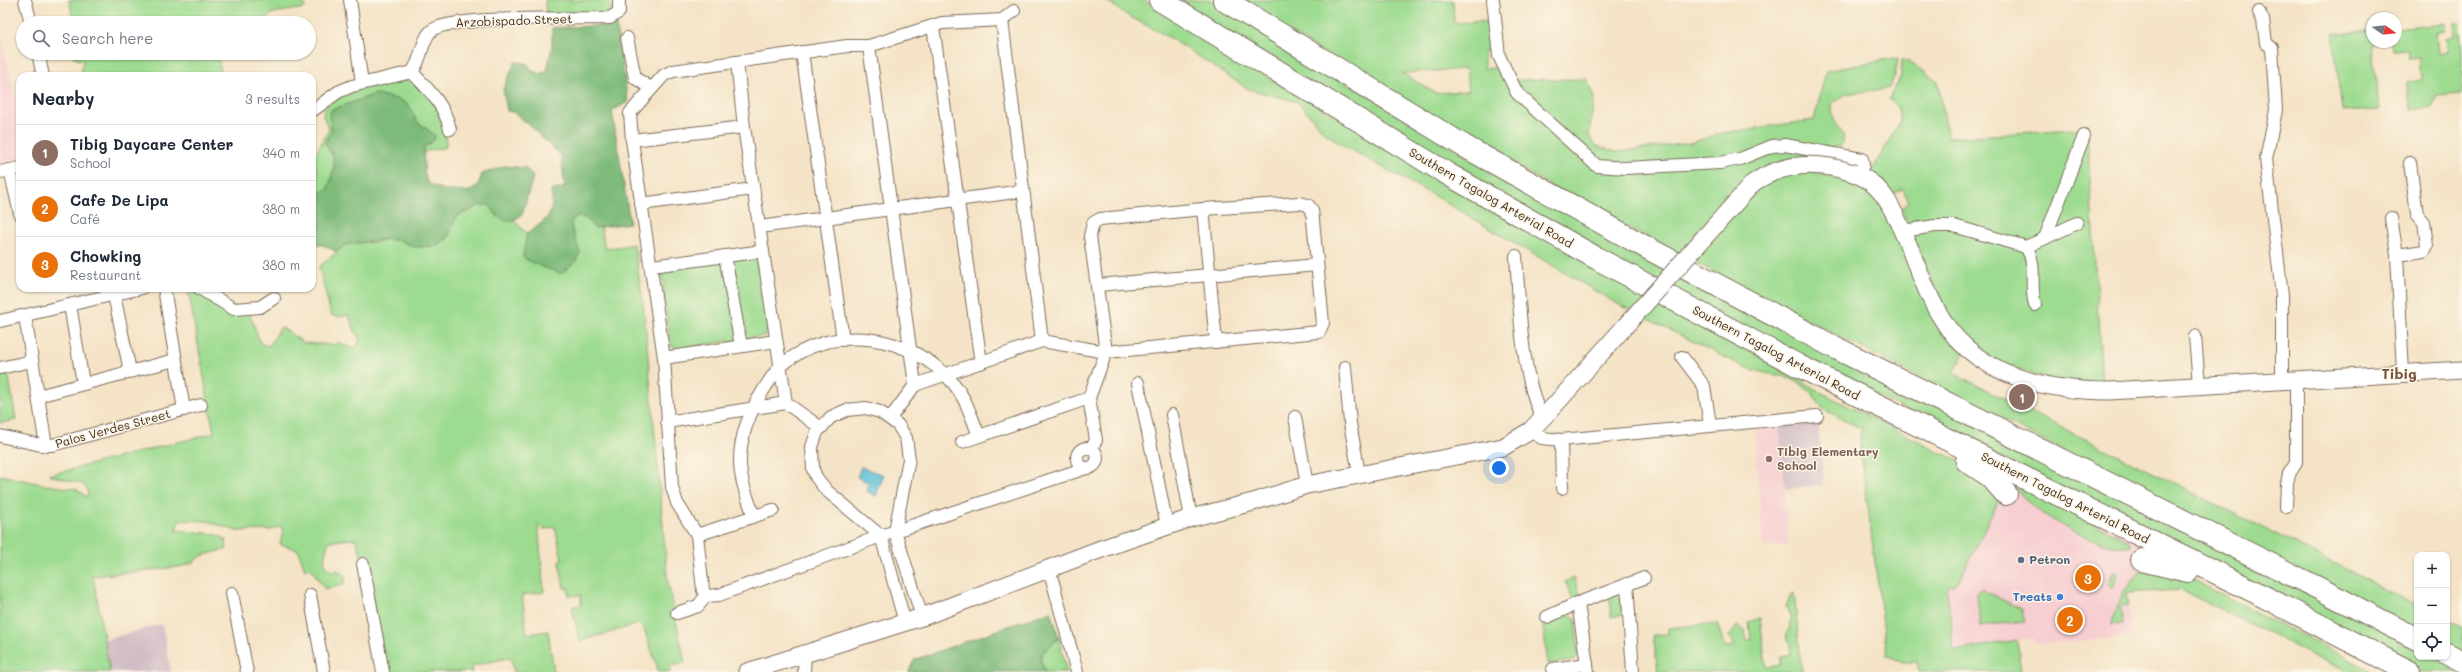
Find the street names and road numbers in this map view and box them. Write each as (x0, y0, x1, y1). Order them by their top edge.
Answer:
street label: Arzobispado Street (455, 10, 573, 30)
street label: Southern Tagalog Arterial Road (1407, 143, 1577, 251)
street label: Southern Tagalog Arterial Road (1690, 301, 1863, 403)
street label: Palos Verdes Street (53, 405, 172, 451)
street label: Southern Tagalog Arterial Road (1979, 448, 2153, 547)

